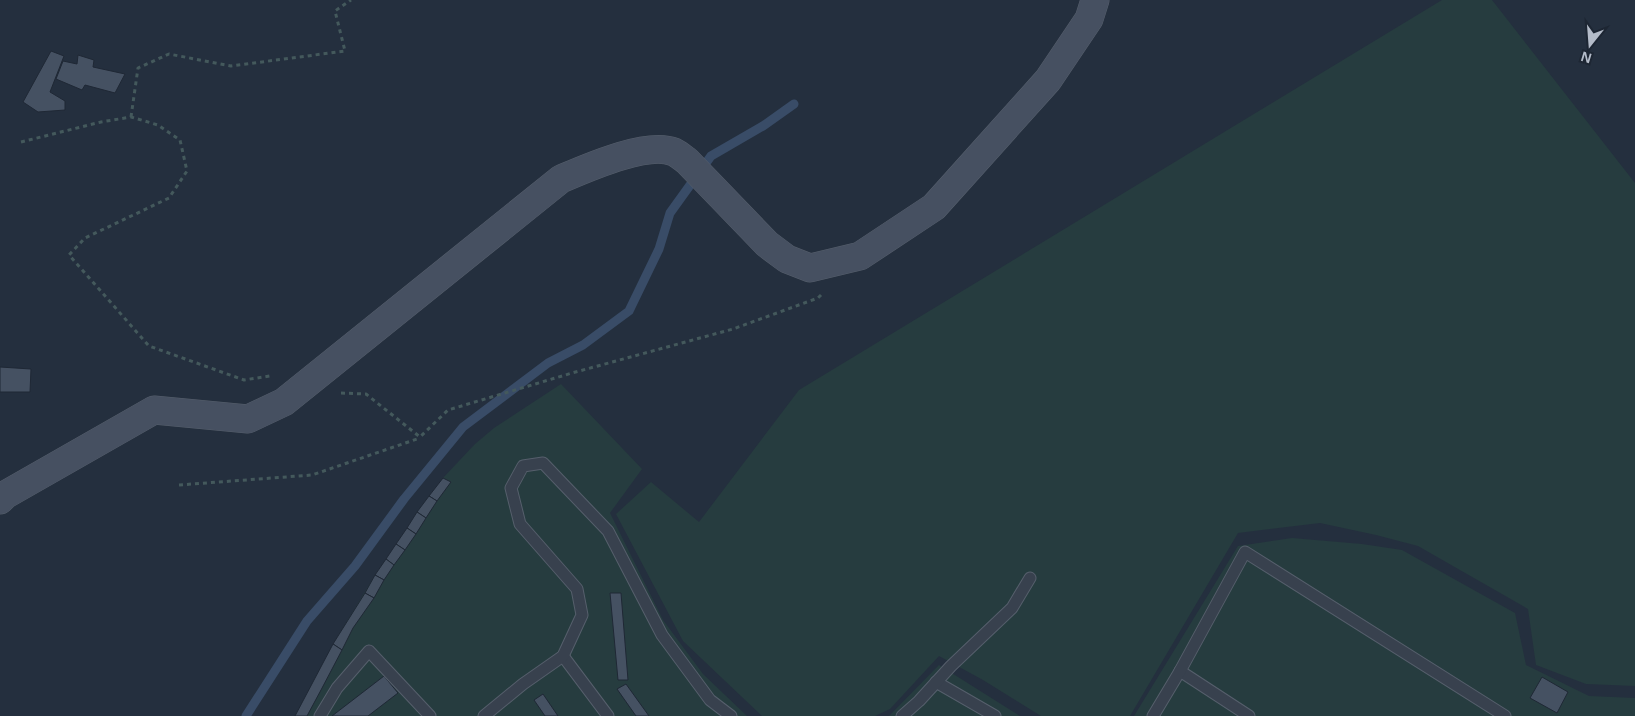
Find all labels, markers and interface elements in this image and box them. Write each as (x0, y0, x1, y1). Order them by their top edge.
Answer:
north arrow (1565, 20, 1615, 70)
text: N (1579, 48, 1593, 67)

